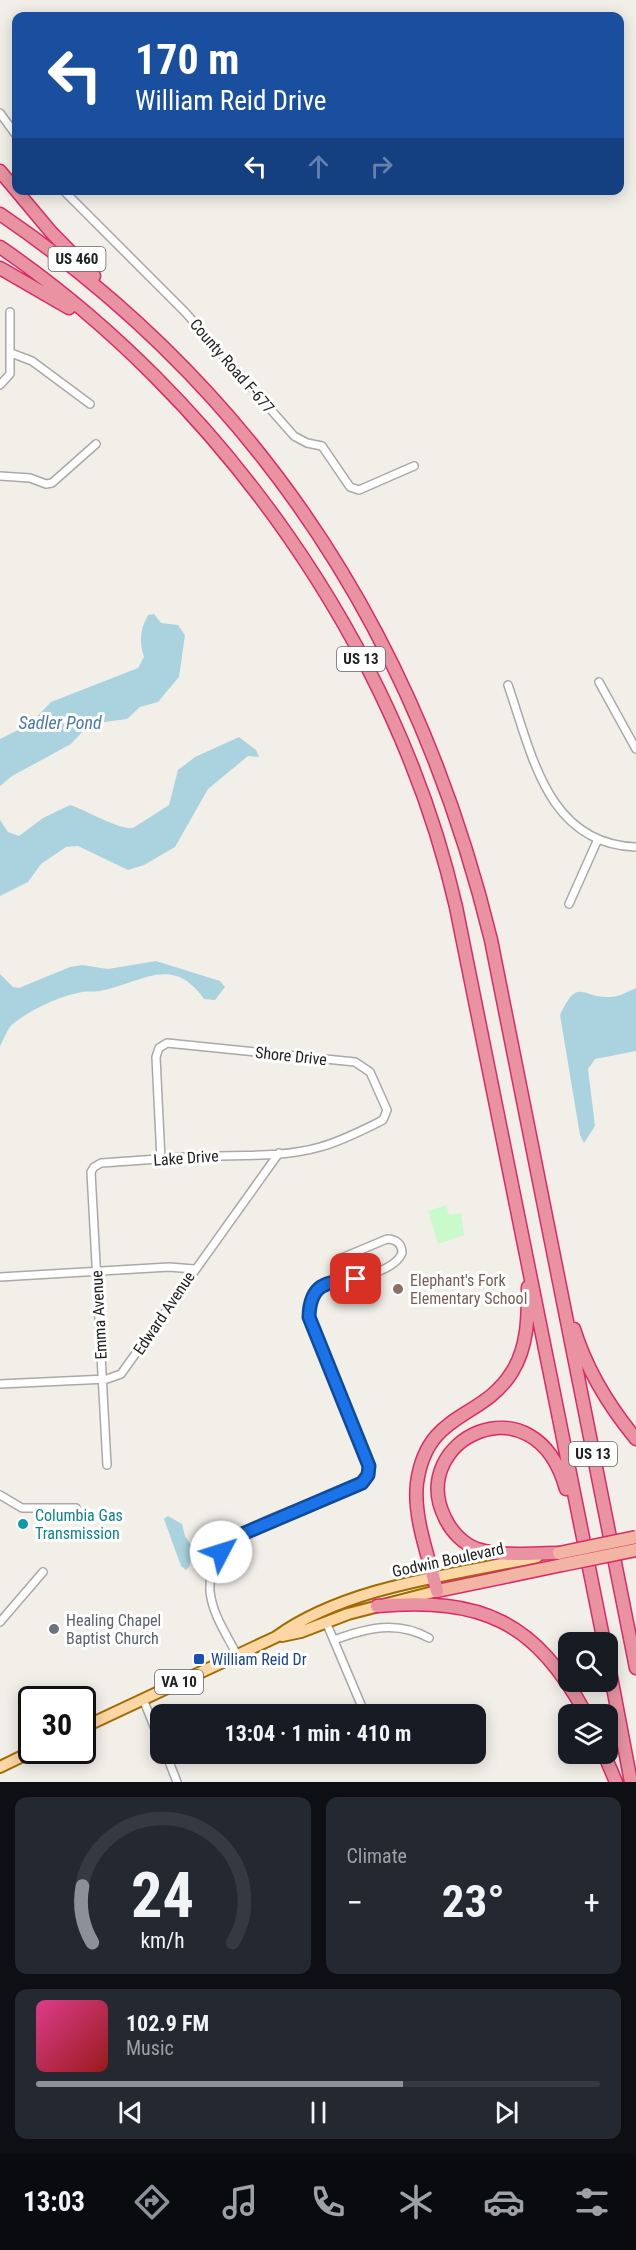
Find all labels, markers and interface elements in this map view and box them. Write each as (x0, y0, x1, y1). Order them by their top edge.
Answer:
text: 170 m (135, 35, 240, 84)
icon: left (36, 36, 114, 114)
text: William Reid Drive (135, 85, 326, 117)
icon: left (239, 150, 272, 183)
icon: ahead (302, 150, 335, 183)
icon: right (365, 150, 398, 183)
road number: US 460 (48, 247, 106, 271)
street label: County Road F-677 (186, 315, 278, 417)
road number: US 13 (337, 647, 385, 671)
water label: Sadler Pond (18, 712, 102, 733)
street label: Shore Drive (254, 1043, 328, 1069)
street label: Lake Drive (153, 1146, 219, 1170)
pin (330, 1253, 381, 1304)
icon: arrive (339, 1262, 372, 1295)
street label: Edward Avenue (129, 1268, 199, 1358)
street label: Emma Avenue (87, 1270, 111, 1360)
place label: Elephant's Fork Elementary School (410, 1271, 527, 1308)
marker: Elephant's Fork Elementary School (391, 1282, 405, 1296)
road number: US 13 (569, 1442, 617, 1466)
place label: Columbia Gas Transmission (35, 1506, 123, 1543)
marker: Columbia Gas Transmission (16, 1517, 30, 1531)
position arrow (189, 1520, 253, 1584)
street label: Godwin Boulevard (390, 1539, 506, 1581)
place label: Healing Chapel Baptist Church (66, 1611, 161, 1648)
marker: Healing Chapel Baptist Church (47, 1622, 61, 1636)
map controls (558, 1632, 618, 1764)
button: search (558, 1632, 618, 1692)
place label: William Reid Dr (211, 1650, 307, 1669)
marker: William Reid Dr (192, 1652, 206, 1666)
road number: VA 10 (155, 1670, 203, 1694)
speed limit sign: 30 (18, 1686, 96, 1764)
button: layers (558, 1704, 618, 1764)
text: 13:04 · 1 min · 410 m (225, 1721, 411, 1746)
text: Climate (347, 1844, 407, 1868)
text: 24 (131, 1859, 194, 1932)
text: 23° (442, 1875, 505, 1928)
text: − (347, 1883, 363, 1922)
text: + (584, 1883, 600, 1922)
text: km/h (141, 1928, 185, 1953)
text: 102.9 FM (126, 2011, 209, 2036)
text: Music (126, 2036, 174, 2060)
icon: previous (114, 2096, 147, 2129)
icon: pause (302, 2096, 335, 2129)
icon: next (490, 2096, 523, 2129)
icon: directions (131, 2181, 173, 2223)
icon: music (219, 2181, 261, 2223)
icon: phone (307, 2181, 349, 2223)
icon: climate (395, 2181, 437, 2223)
icon: car (483, 2181, 525, 2223)
icon: filters (571, 2181, 613, 2223)
text: 13:03 (23, 2186, 85, 2218)

